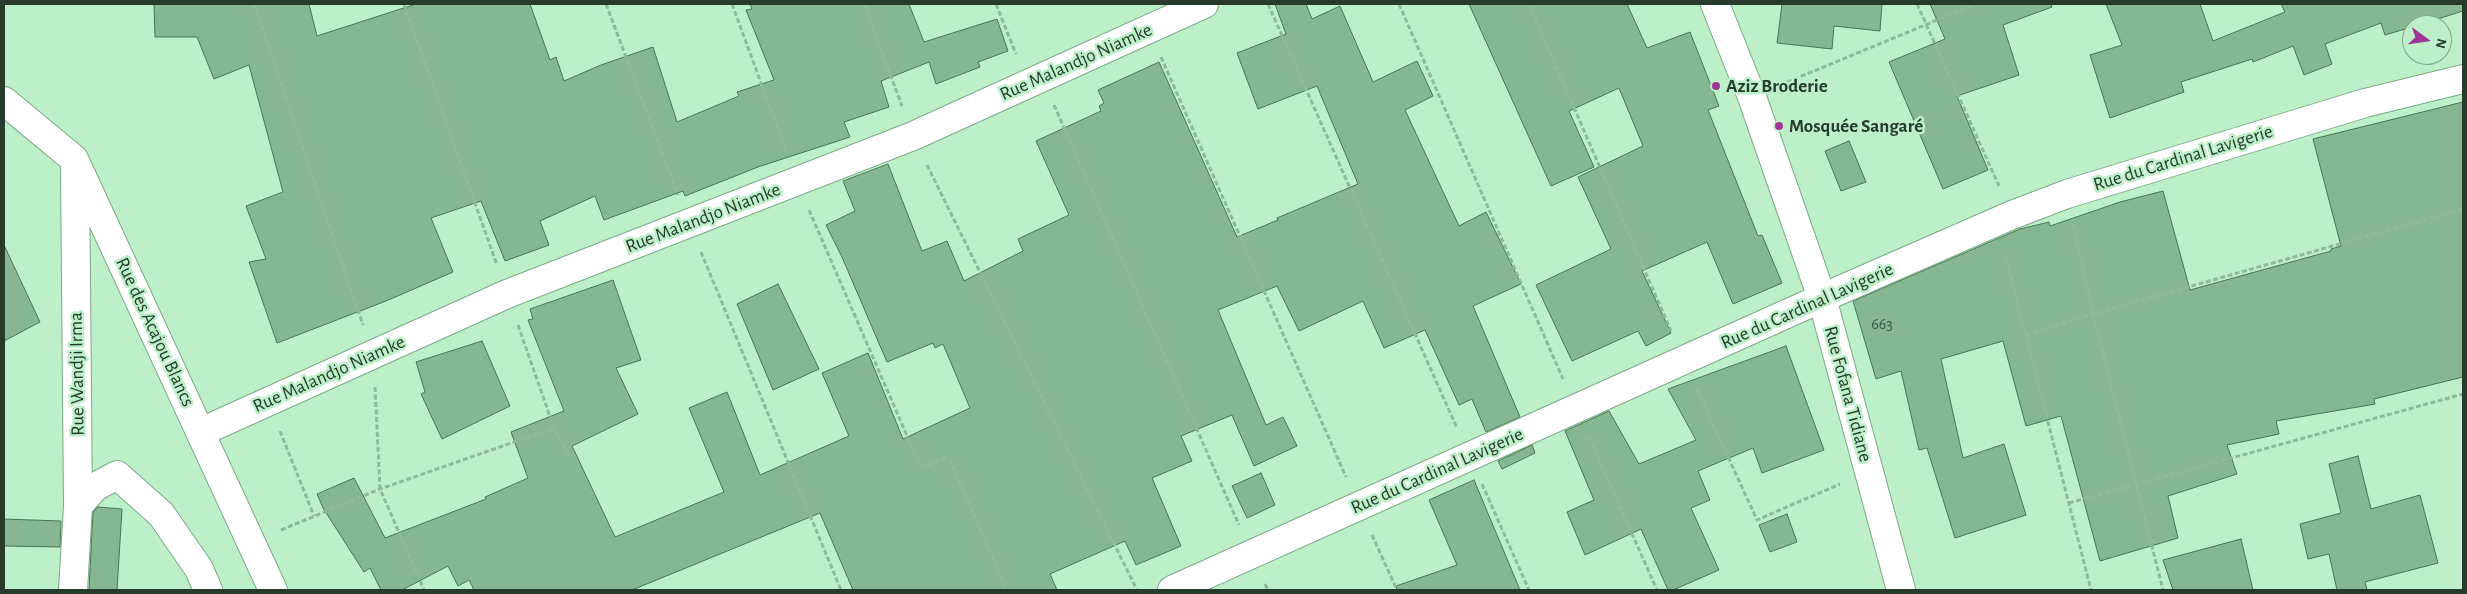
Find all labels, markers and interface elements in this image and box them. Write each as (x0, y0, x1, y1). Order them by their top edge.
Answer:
north arrow (2402, 15, 2452, 65)
street label: Rue Malandjo Niamke (996, 18, 1156, 106)
text: N (2433, 37, 2449, 50)
place label: Aziz Broderie (1726, 75, 1828, 97)
marker: Aziz Broderie (1710, 80, 1722, 92)
place label: Mosquée Sangaré (1789, 115, 1923, 137)
marker: Mosquée Sangaré (1773, 120, 1785, 132)
street label: Rue du Cardinal Lavigerie (2091, 120, 2275, 196)
street label: Rue Malandjo Niamke (622, 178, 784, 258)
street label: Rue des Acajou Blancs (110, 254, 200, 410)
street label: Rue du Cardinal Lavigerie (1717, 258, 1897, 354)
street label: Rue Wandji Irma (65, 312, 89, 436)
house number: 663 (1871, 314, 1893, 334)
street label: Rue Fofana Tidiane (1819, 324, 1877, 464)
street label: Rue Malandjo Niamke (249, 330, 409, 418)
street label: Rue du Cardinal Lavigerie (1347, 423, 1527, 519)

